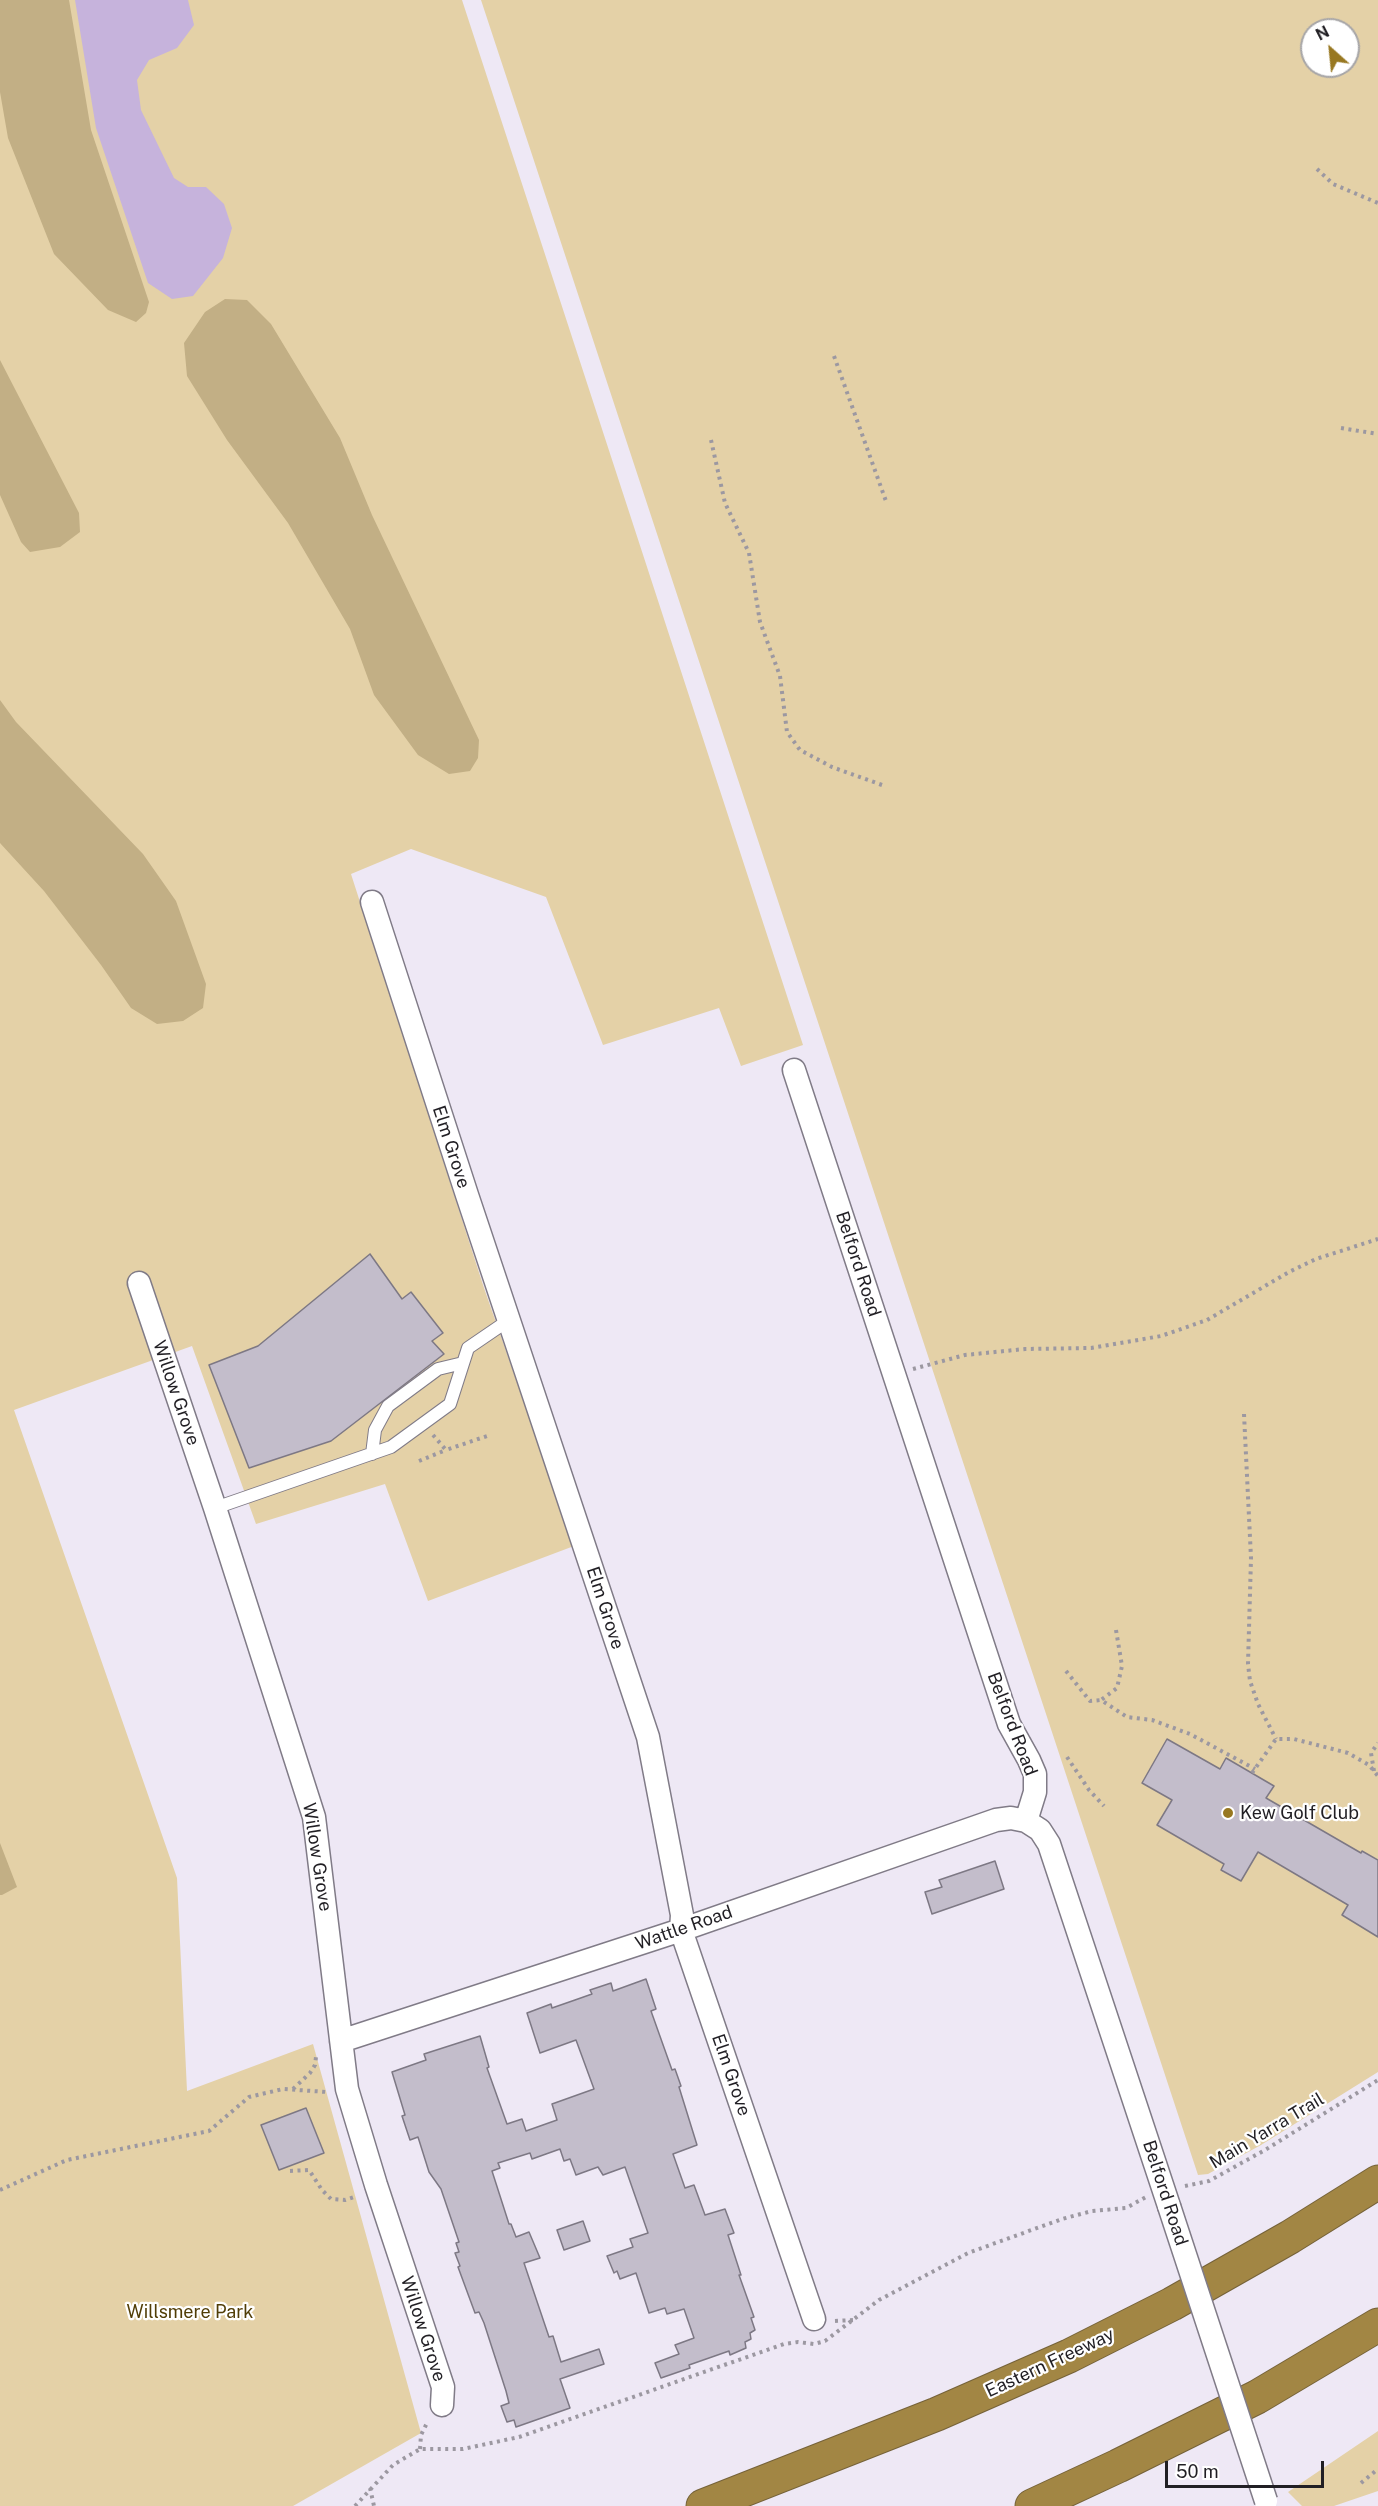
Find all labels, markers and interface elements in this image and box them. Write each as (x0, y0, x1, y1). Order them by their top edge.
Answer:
north arrow (1300, 18, 1360, 78)
text: N (1313, 22, 1332, 45)
street label: Elm Grove (428, 1103, 474, 1191)
street label: Belford Road (831, 1209, 885, 1319)
street label: Willow Grove (148, 1338, 204, 1448)
street label: Elm Grove (582, 1564, 628, 1652)
street label: Belford Road (982, 1669, 1042, 1779)
street label: Willow Grove (298, 1801, 336, 1913)
place label: Kew Golf Club (1240, 1802, 1359, 1824)
marker: Kew Golf Club (1221, 1806, 1235, 1820)
street label: Wattle Road (633, 1901, 735, 1955)
street label: Elm Grove (707, 2031, 755, 2119)
street label: Main Yarra Trail (1206, 2088, 1328, 2174)
street label: Belford Road (1138, 2138, 1192, 2248)
street label: Willow Grove (396, 2274, 450, 2384)
park label: Willsmere Park (127, 2301, 253, 2323)
street label: Eastern Freeway (982, 2324, 1118, 2402)
scale bar (1168, 2449, 1327, 2487)
text: 50 m (1176, 2461, 1219, 2482)

